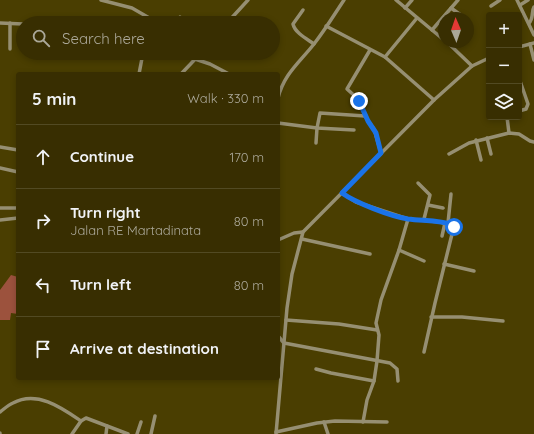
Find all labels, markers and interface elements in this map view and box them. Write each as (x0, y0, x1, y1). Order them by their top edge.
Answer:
north arrow (438, 12, 474, 48)
map controls (486, 12, 522, 120)
button: + (486, 12, 522, 48)
search box (16, 16, 280, 60)
icon: search (30, 27, 52, 49)
text: Search here (62, 29, 145, 48)
button: − (486, 48, 522, 84)
button: layers (486, 84, 522, 120)
text: 5 min (32, 88, 76, 109)
text: Walk · 330 m (187, 90, 264, 106)
route end (350, 92, 368, 110)
icon: ahead (32, 146, 54, 168)
text: Continue (70, 147, 134, 166)
text: 170 m (229, 149, 264, 165)
text: Turn right (70, 203, 141, 222)
icon: right (32, 210, 54, 232)
text: 80 m (234, 213, 264, 229)
route start (445, 218, 463, 236)
text: Jalan RE Martadinata (70, 222, 201, 238)
icon: left (32, 274, 54, 296)
text: Turn left (70, 275, 132, 294)
text: 80 m (234, 277, 264, 293)
icon: arrive (32, 338, 54, 360)
text: Arrive at destination (70, 339, 219, 358)

